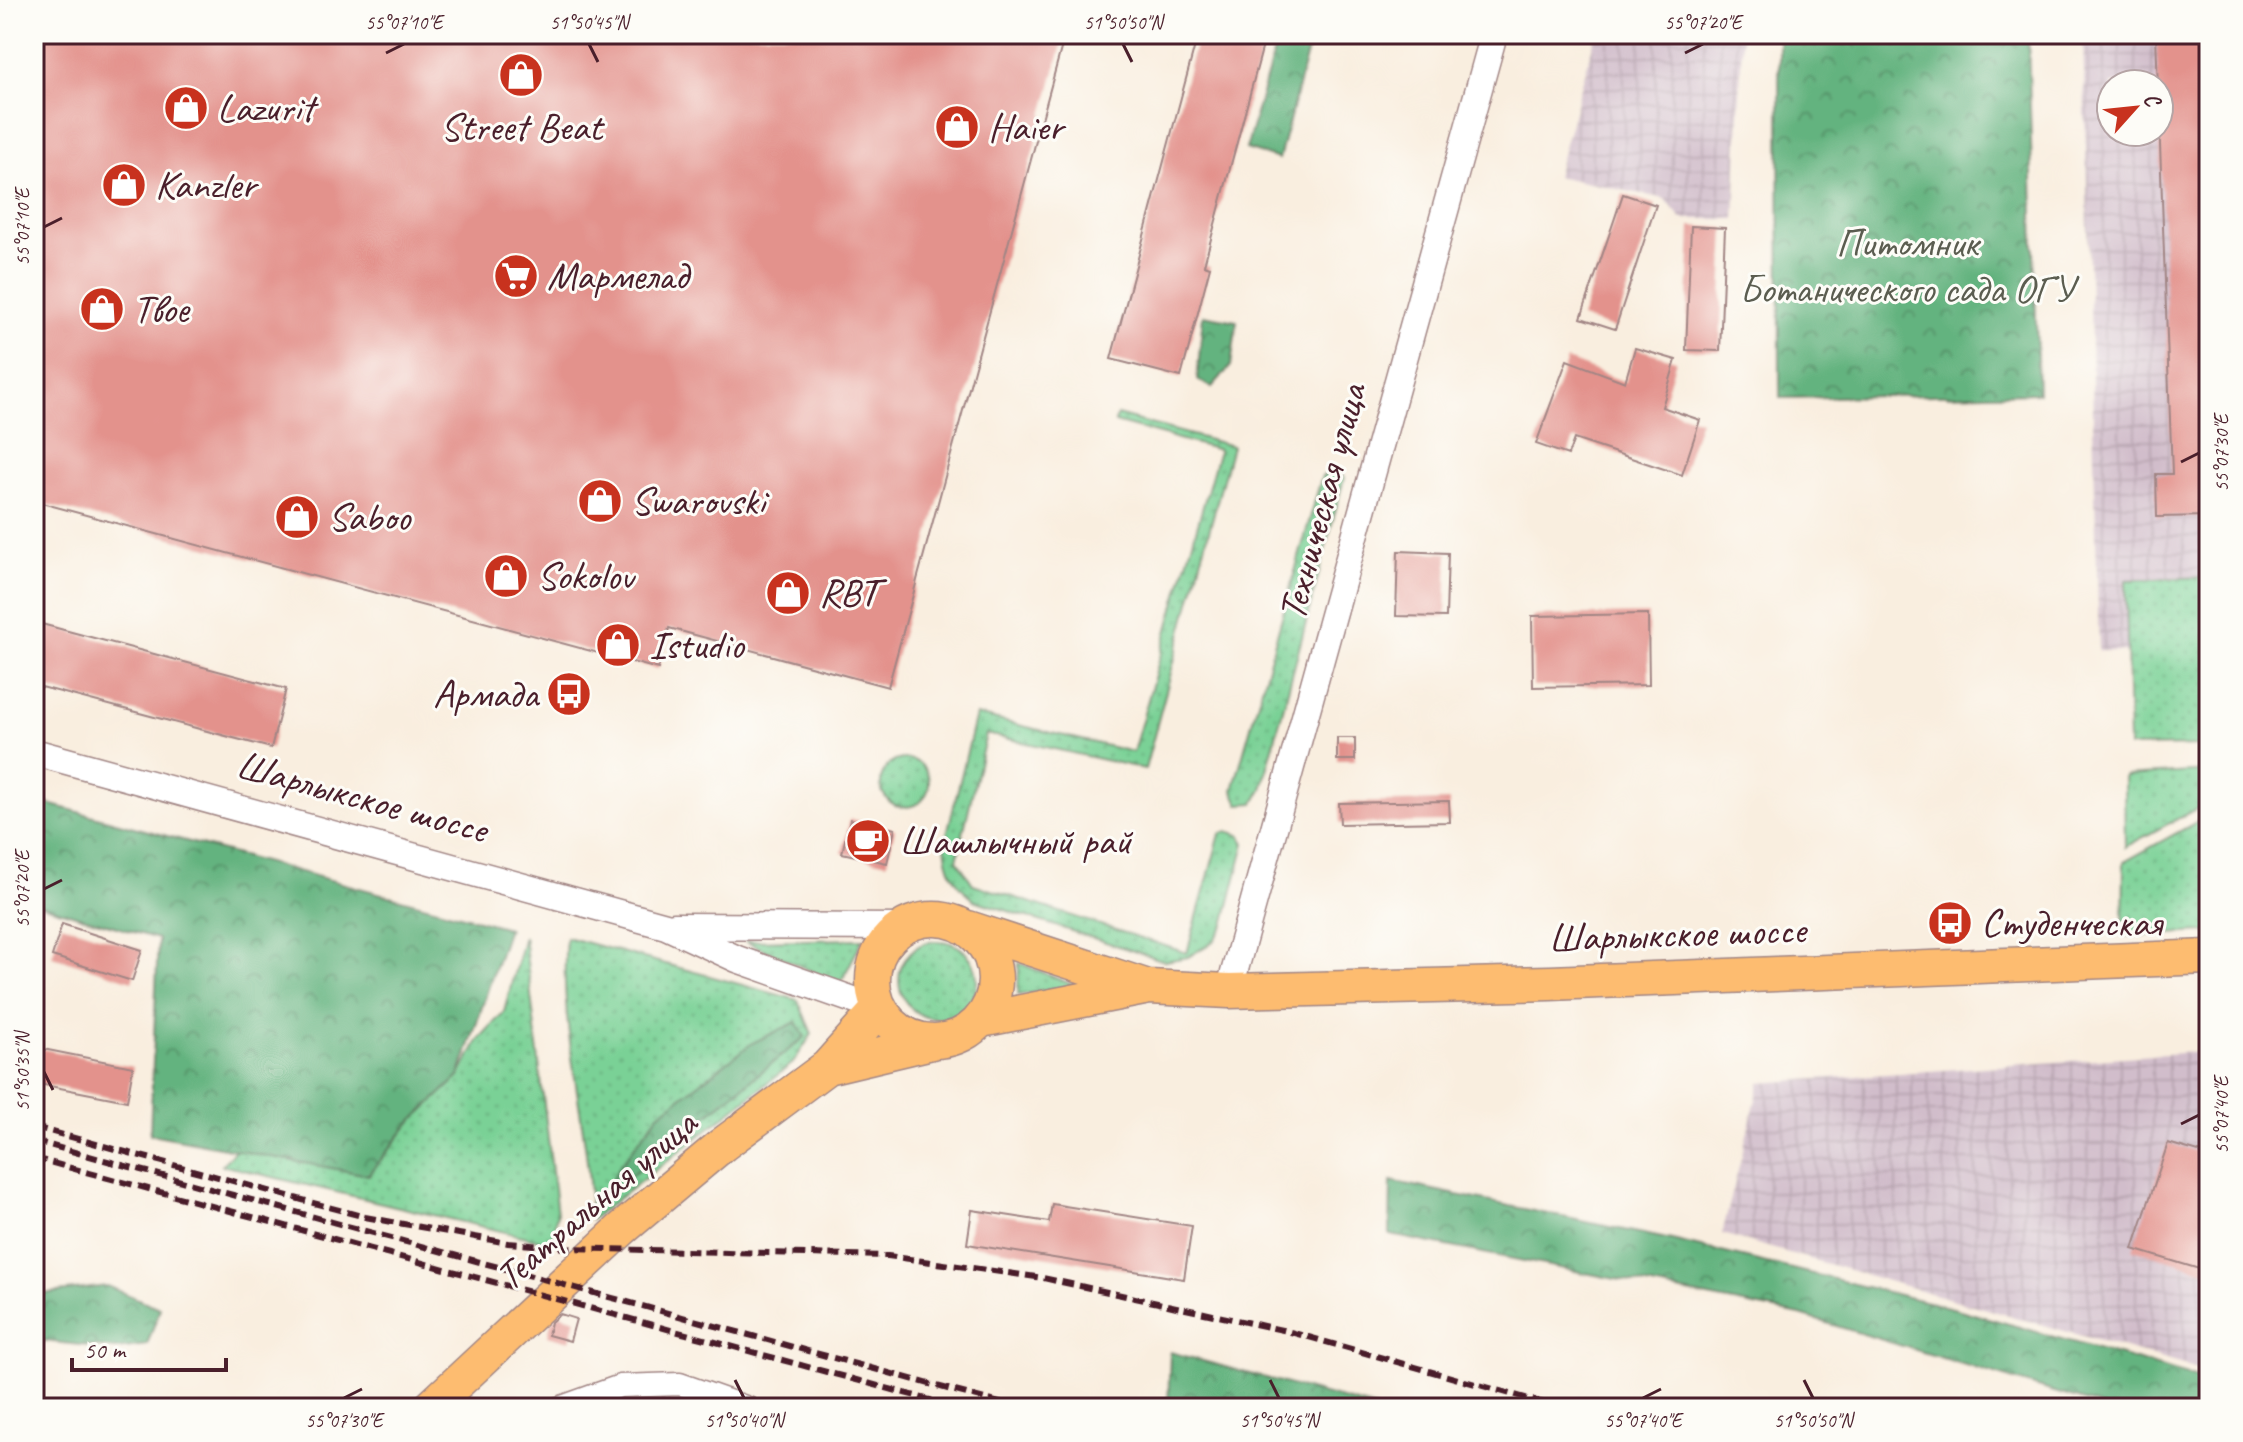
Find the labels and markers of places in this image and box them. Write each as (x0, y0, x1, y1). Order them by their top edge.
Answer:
shop icon: Street Beat (497, 51, 545, 99)
place label: Lazurit (217, 83, 320, 133)
shop icon: Lazurit (162, 84, 210, 132)
place label: Street Beat (440, 102, 605, 152)
place label: Haier (988, 102, 1066, 152)
shop icon: Haier (933, 103, 981, 151)
place label: Kanzler (155, 160, 259, 210)
shop icon: Kanzler (100, 161, 148, 209)
place label: Мармелад (547, 251, 692, 301)
supermarket icon: Мармелад (492, 252, 540, 300)
place label: Твое (133, 284, 192, 334)
shop icon: Твое (78, 285, 126, 333)
place label: Swarovski (631, 476, 769, 526)
shop icon: Swarovski (576, 477, 624, 525)
place label: Saboo (328, 492, 412, 542)
shop icon: Saboo (273, 493, 321, 541)
place label: Sokolov (537, 551, 637, 601)
shop icon: Sokolov (482, 552, 530, 600)
place label: RBT (819, 568, 888, 618)
shop icon: RBT (764, 569, 812, 617)
place label: Istudio (649, 620, 745, 670)
shop icon: Istudio (594, 621, 642, 669)
place label: Армада (433, 669, 541, 719)
bus stop icon: Армада (545, 670, 593, 718)
place label: Шашлычный рай (899, 816, 1134, 866)
cafe icon: Шашлычный рай (844, 817, 892, 865)
place label: Студенческая (1981, 898, 2164, 948)
bus stop icon: Студенческая (1926, 899, 1974, 947)

